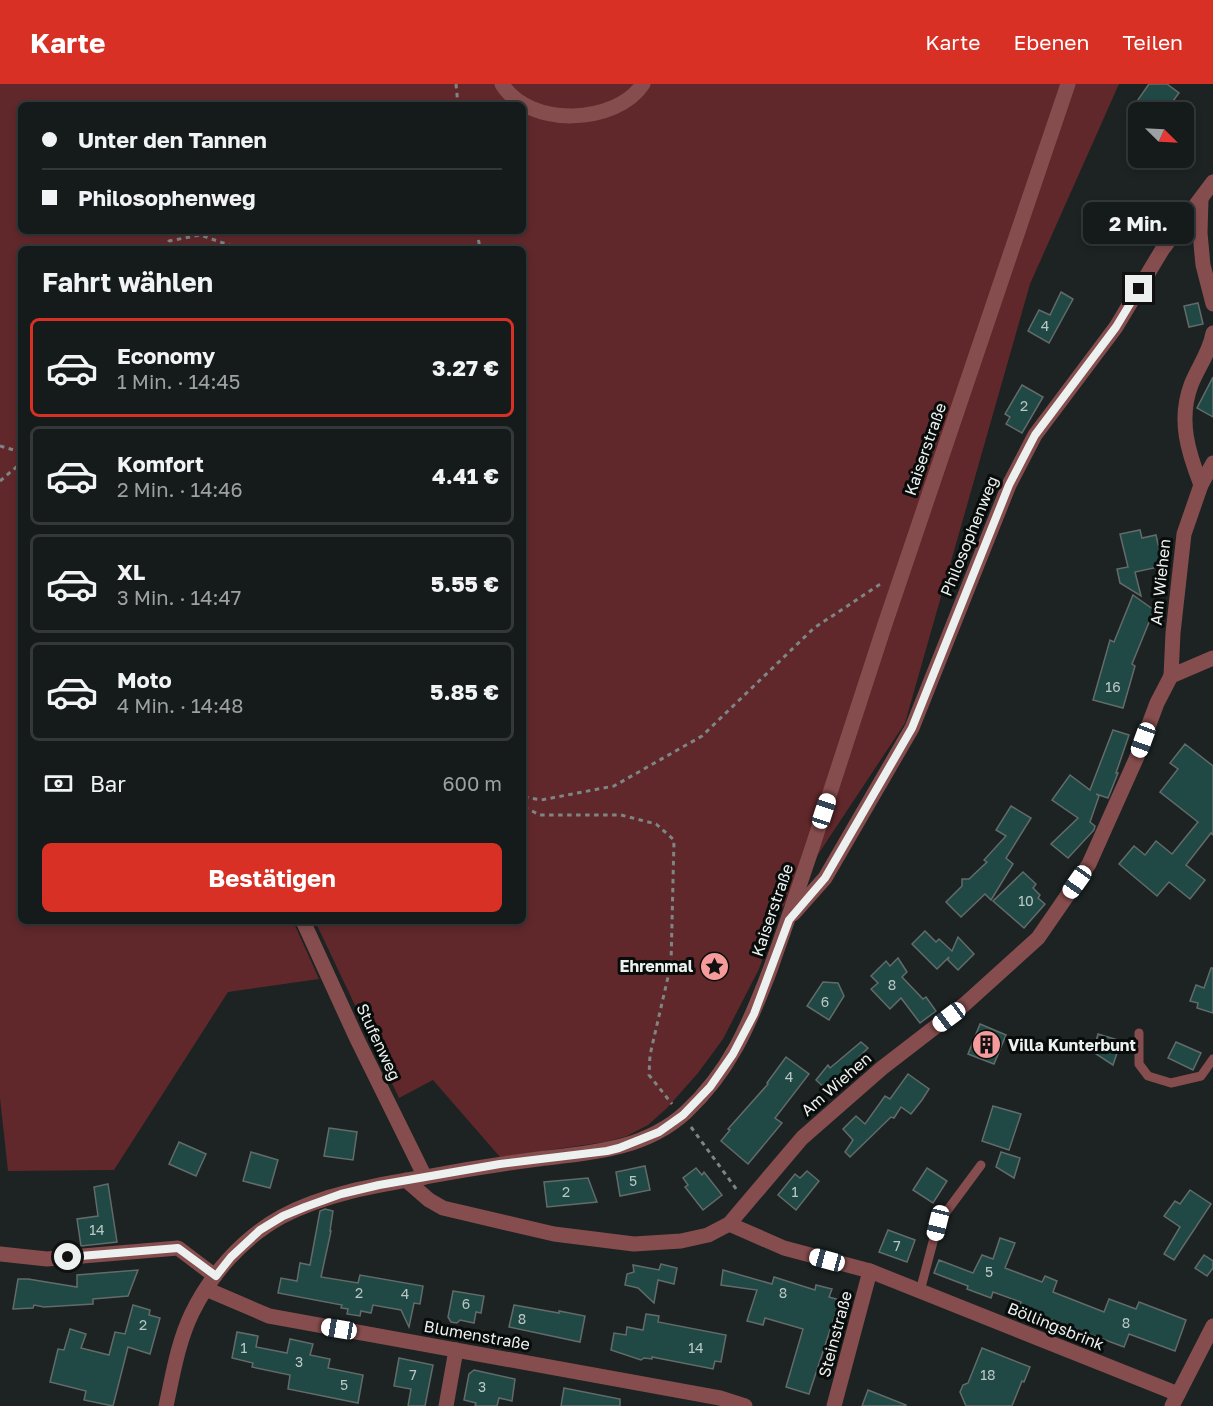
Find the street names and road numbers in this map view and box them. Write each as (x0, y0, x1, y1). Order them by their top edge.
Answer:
street label: Kaiserstraße (900, 400, 950, 498)
street label: Philosophenweg (936, 473, 1002, 599)
street label: Am Wiehen (1146, 538, 1174, 626)
street label: Kaiserstraße (747, 861, 797, 959)
street label: Stufenweg (352, 1000, 406, 1084)
street label: Am Wiehen (797, 1048, 875, 1120)
street label: Steinstraße (814, 1289, 856, 1379)
street label: Böllingsbrink (1005, 1298, 1107, 1354)
street label: Blumenstraße (422, 1316, 532, 1354)

